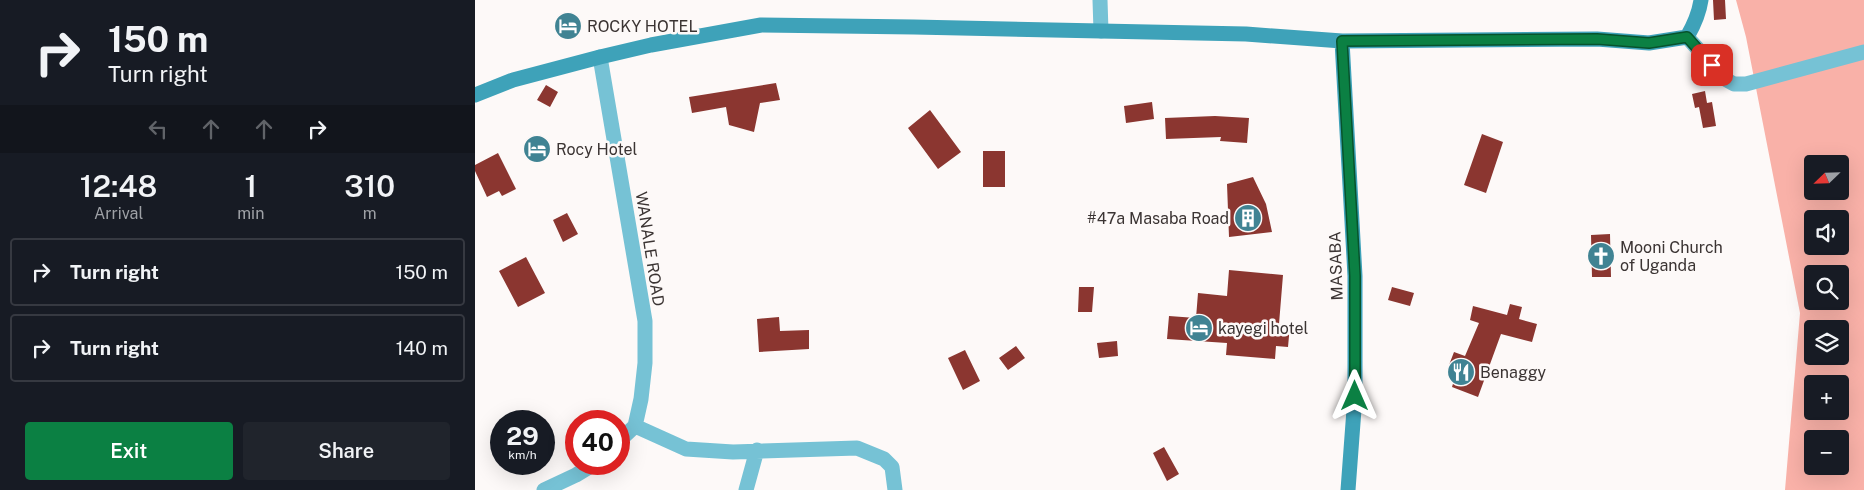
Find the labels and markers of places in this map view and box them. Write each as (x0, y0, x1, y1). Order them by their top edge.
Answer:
hotel icon: ROCKY HOTEL (553, 11, 583, 41)
place label: ROCKY HOTEL (587, 17, 698, 36)
pin (1691, 44, 1733, 86)
hotel icon: Rocy Hotel (522, 134, 552, 164)
place label: Rocy Hotel (556, 140, 637, 159)
building icon: #47a Masaba Road (1233, 203, 1263, 233)
place label: #47a Masaba Road (1087, 209, 1229, 228)
place label: Mooni Church of Uganda (1620, 238, 1723, 275)
church icon: Mooni Church of Uganda (1586, 241, 1616, 271)
hotel icon: kayegi hotel (1184, 313, 1214, 343)
place label: kayegi hotel (1218, 319, 1309, 338)
restaurant icon: Benaggy (1446, 357, 1476, 387)
place label: Benaggy (1480, 363, 1547, 382)

